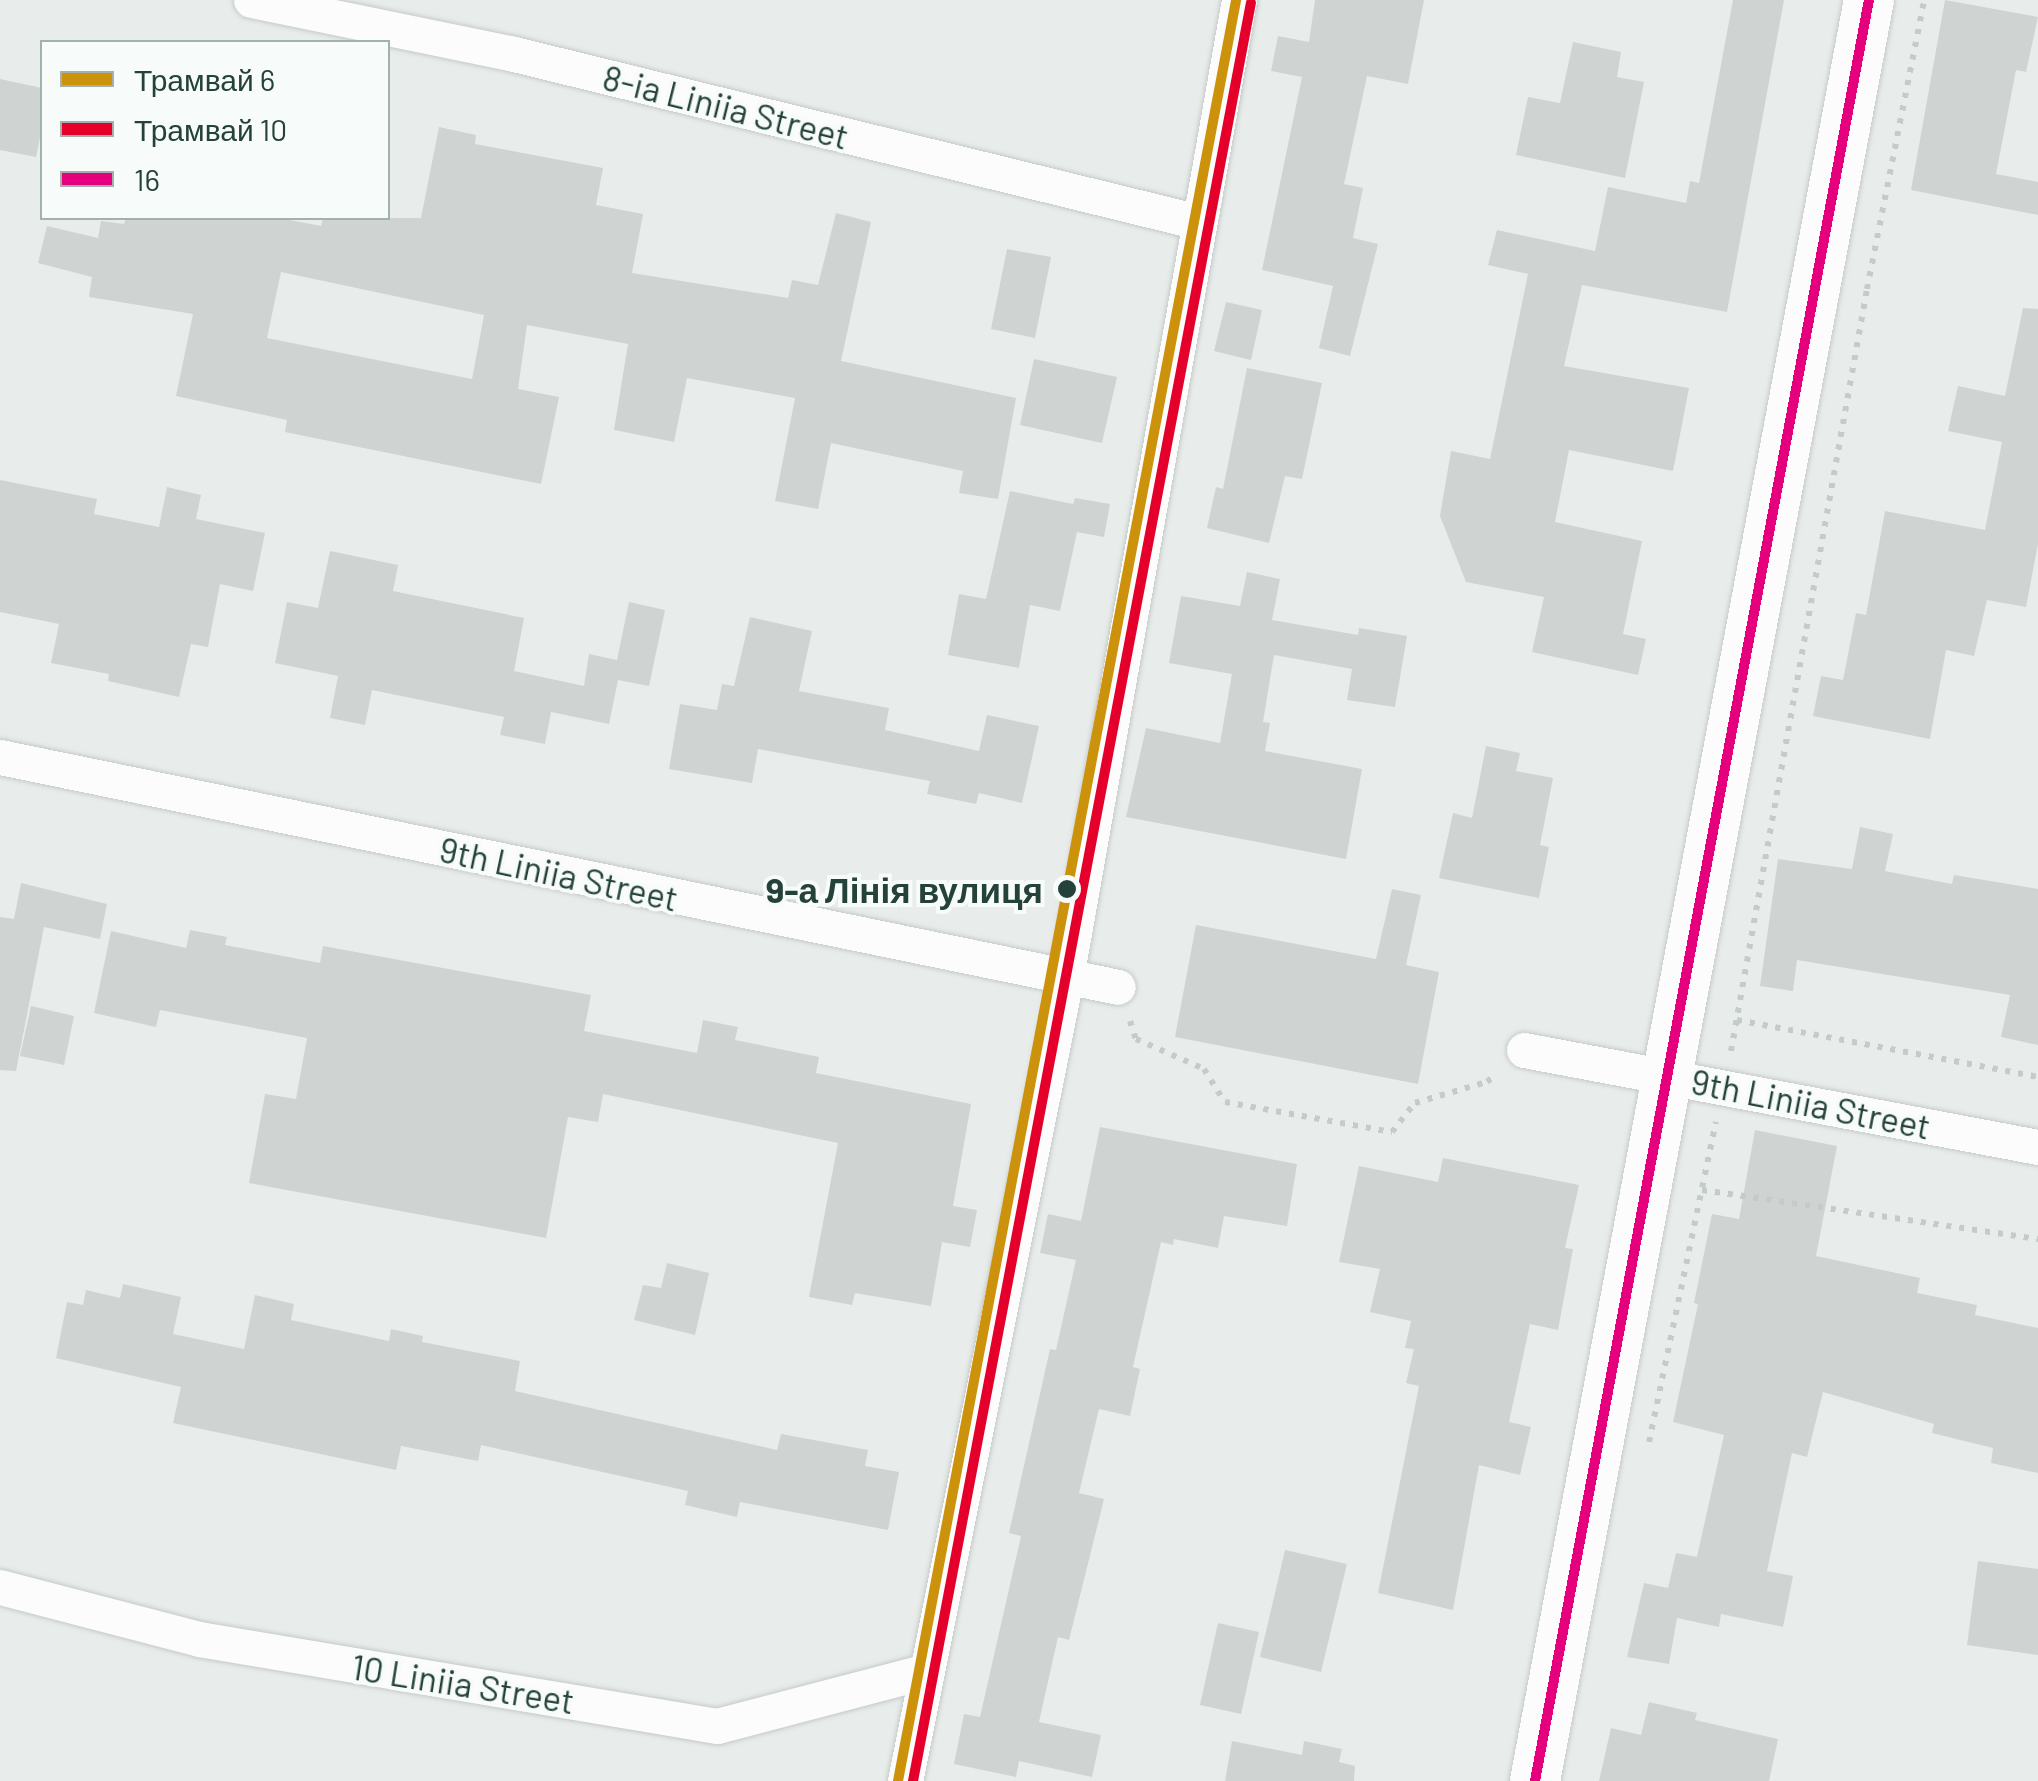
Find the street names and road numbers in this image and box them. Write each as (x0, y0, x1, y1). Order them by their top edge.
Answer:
street label: 8-ia Liniia Street (599, 55, 853, 157)
street label: 9th Liniia Street (436, 827, 682, 919)
street label: 9th Liniia Street (1688, 1059, 1934, 1147)
street label: 10 Liniia Street (349, 1645, 577, 1721)

